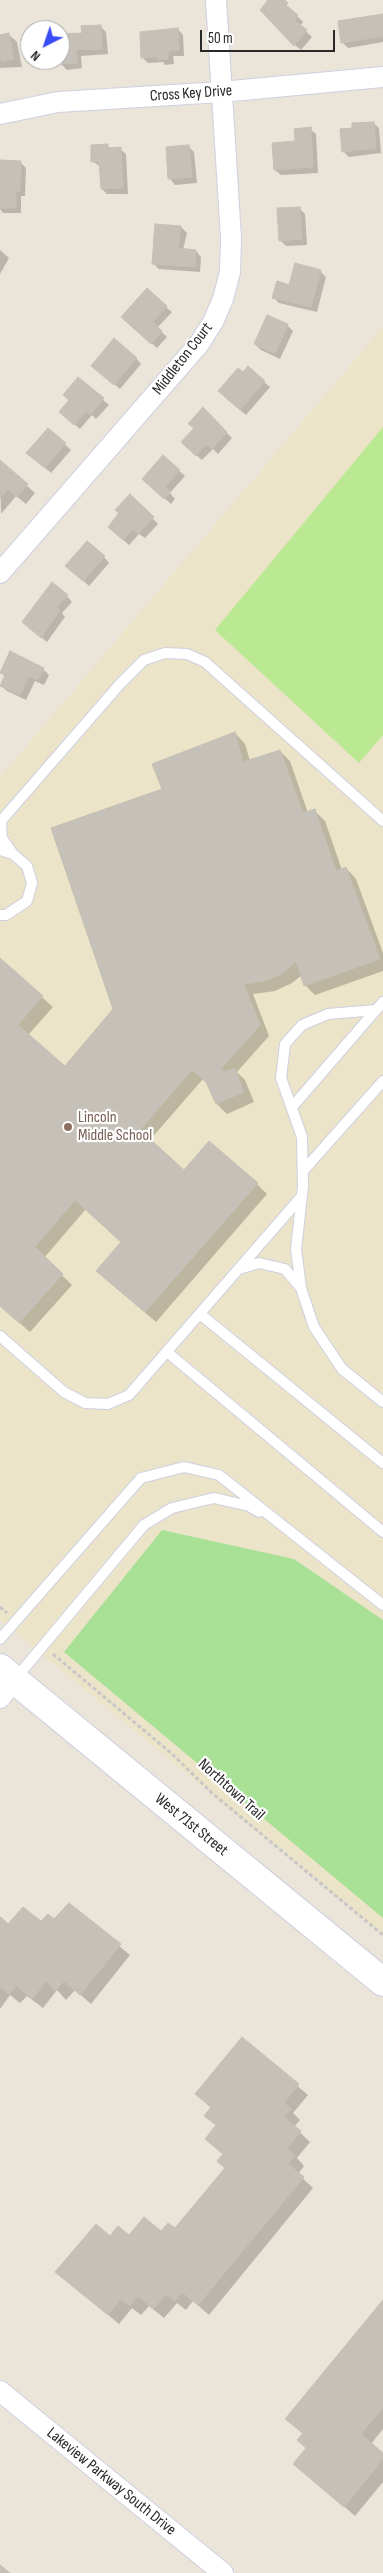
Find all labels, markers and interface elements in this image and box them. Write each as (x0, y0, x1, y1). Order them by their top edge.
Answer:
north arrow (20, 20, 70, 70)
scale bar (203, 20, 338, 52)
text: 50 m (208, 29, 233, 48)
text: N (27, 47, 44, 65)
street label: Cross Key Drive (149, 82, 233, 106)
street label: Middleton Court (149, 319, 217, 399)
place label: Lincoln Middle School (78, 1108, 152, 1146)
marker: Lincoln Middle School (62, 1121, 74, 1133)
street label: Northtown Trail (194, 1755, 268, 1825)
street label: West 71st Street (150, 1790, 232, 1860)
street label: Lakeview Parkway South Drive (43, 2424, 179, 2540)

